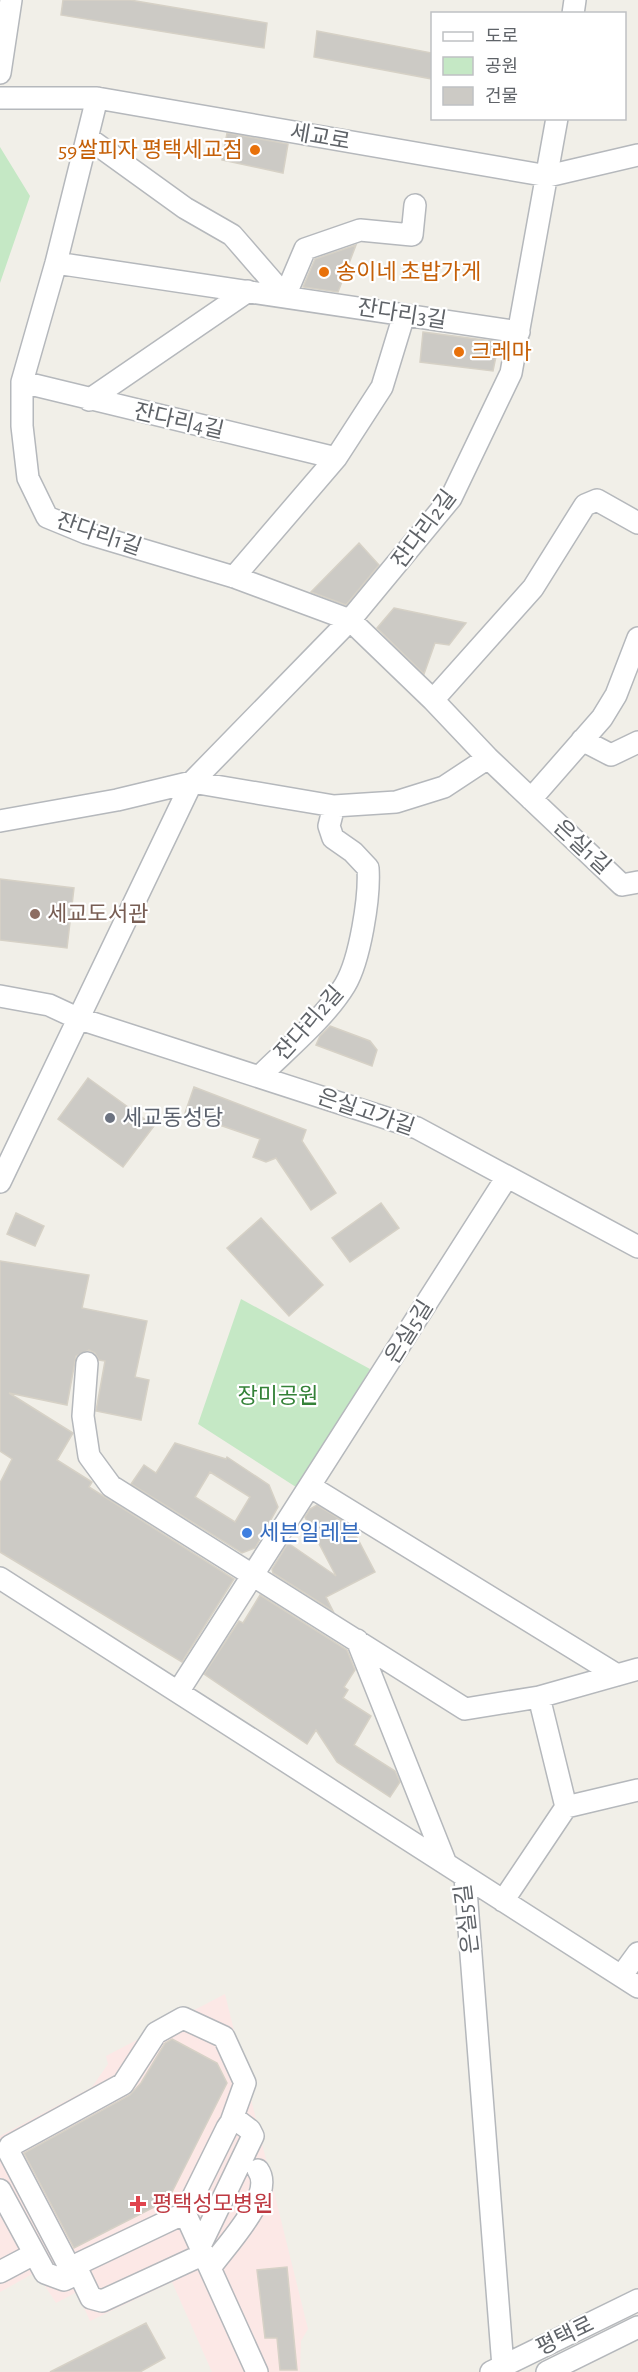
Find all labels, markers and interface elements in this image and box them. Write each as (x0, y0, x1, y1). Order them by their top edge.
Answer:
legend (431, 12, 626, 120)
text: 도로 (485, 28, 518, 46)
text: 공원 (485, 57, 518, 76)
text: 건물 (485, 87, 518, 106)
street label: 세교로 (288, 121, 352, 153)
place label: 59쌀피자 평택세교점 (58, 138, 243, 161)
marker: 59쌀피자 평택세교점 (248, 143, 262, 157)
place label: 송이네 초밥가게 (336, 260, 481, 283)
marker: 송이네 초밥가게 (317, 265, 331, 279)
street label: 잔다리3길 (356, 295, 448, 332)
place label: 크레마 (471, 341, 532, 363)
marker: 크레마 (452, 345, 466, 359)
street label: 잔다리4길 (132, 399, 226, 442)
street label: 잔다리2길 (387, 485, 460, 572)
street label: 잔다리1길 (54, 508, 145, 559)
street label: 은실1길 (550, 815, 615, 878)
place label: 세교도서관 (47, 902, 148, 925)
marker: 세교도서관 (28, 907, 42, 921)
street label: 잔다리2길 (270, 981, 348, 1064)
street label: 은실고가길 (315, 1084, 418, 1139)
place label: 세교동성당 (122, 1106, 223, 1129)
marker: 세교동성당 (103, 1111, 117, 1125)
street label: 은실5길 (380, 1296, 437, 1367)
park label: 장미공원 (238, 1384, 318, 1407)
place label: 세븐일레븐 (259, 1521, 360, 1544)
marker: 세븐일레븐 (240, 1526, 254, 1540)
street label: 은실5길 (451, 1883, 482, 1955)
place label: 평택성모병원 (152, 2192, 273, 2215)
marker: 평택성모병원 (129, 2195, 147, 2213)
street label: 평택로 (532, 2312, 597, 2359)

